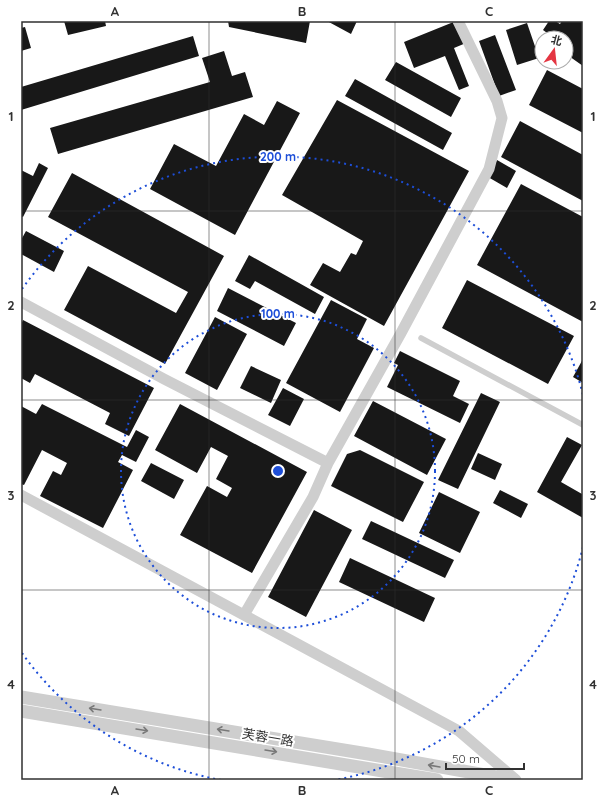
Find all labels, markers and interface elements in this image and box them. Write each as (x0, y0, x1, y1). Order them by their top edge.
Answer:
text: A (111, 3, 120, 19)
text: B (298, 3, 306, 19)
text: C (485, 3, 493, 19)
north arrow (534, 30, 574, 70)
text: 北 (549, 32, 564, 49)
text: 1 (8, 108, 14, 124)
text: 1 (590, 108, 596, 124)
text: 200 m (260, 149, 296, 164)
text: 2 (7, 297, 15, 313)
text: 2 (589, 297, 597, 313)
text: 100 m (261, 306, 295, 321)
centre of rings (271, 464, 285, 478)
text: 3 (8, 487, 15, 503)
text: 3 (590, 487, 597, 503)
text: 4 (7, 676, 15, 692)
text: 4 (589, 676, 597, 692)
one-way arrow (89, 705, 102, 713)
street label: 芙蓉一路 (241, 725, 295, 749)
one-way arrow (217, 726, 230, 734)
one-way arrow (135, 727, 148, 735)
scale bar (446, 745, 524, 771)
one-way arrow (264, 748, 277, 756)
text: 50 m (452, 751, 480, 766)
one-way arrow (428, 761, 441, 769)
text: A (111, 782, 120, 798)
text: B (298, 782, 306, 798)
text: C (485, 782, 493, 798)

